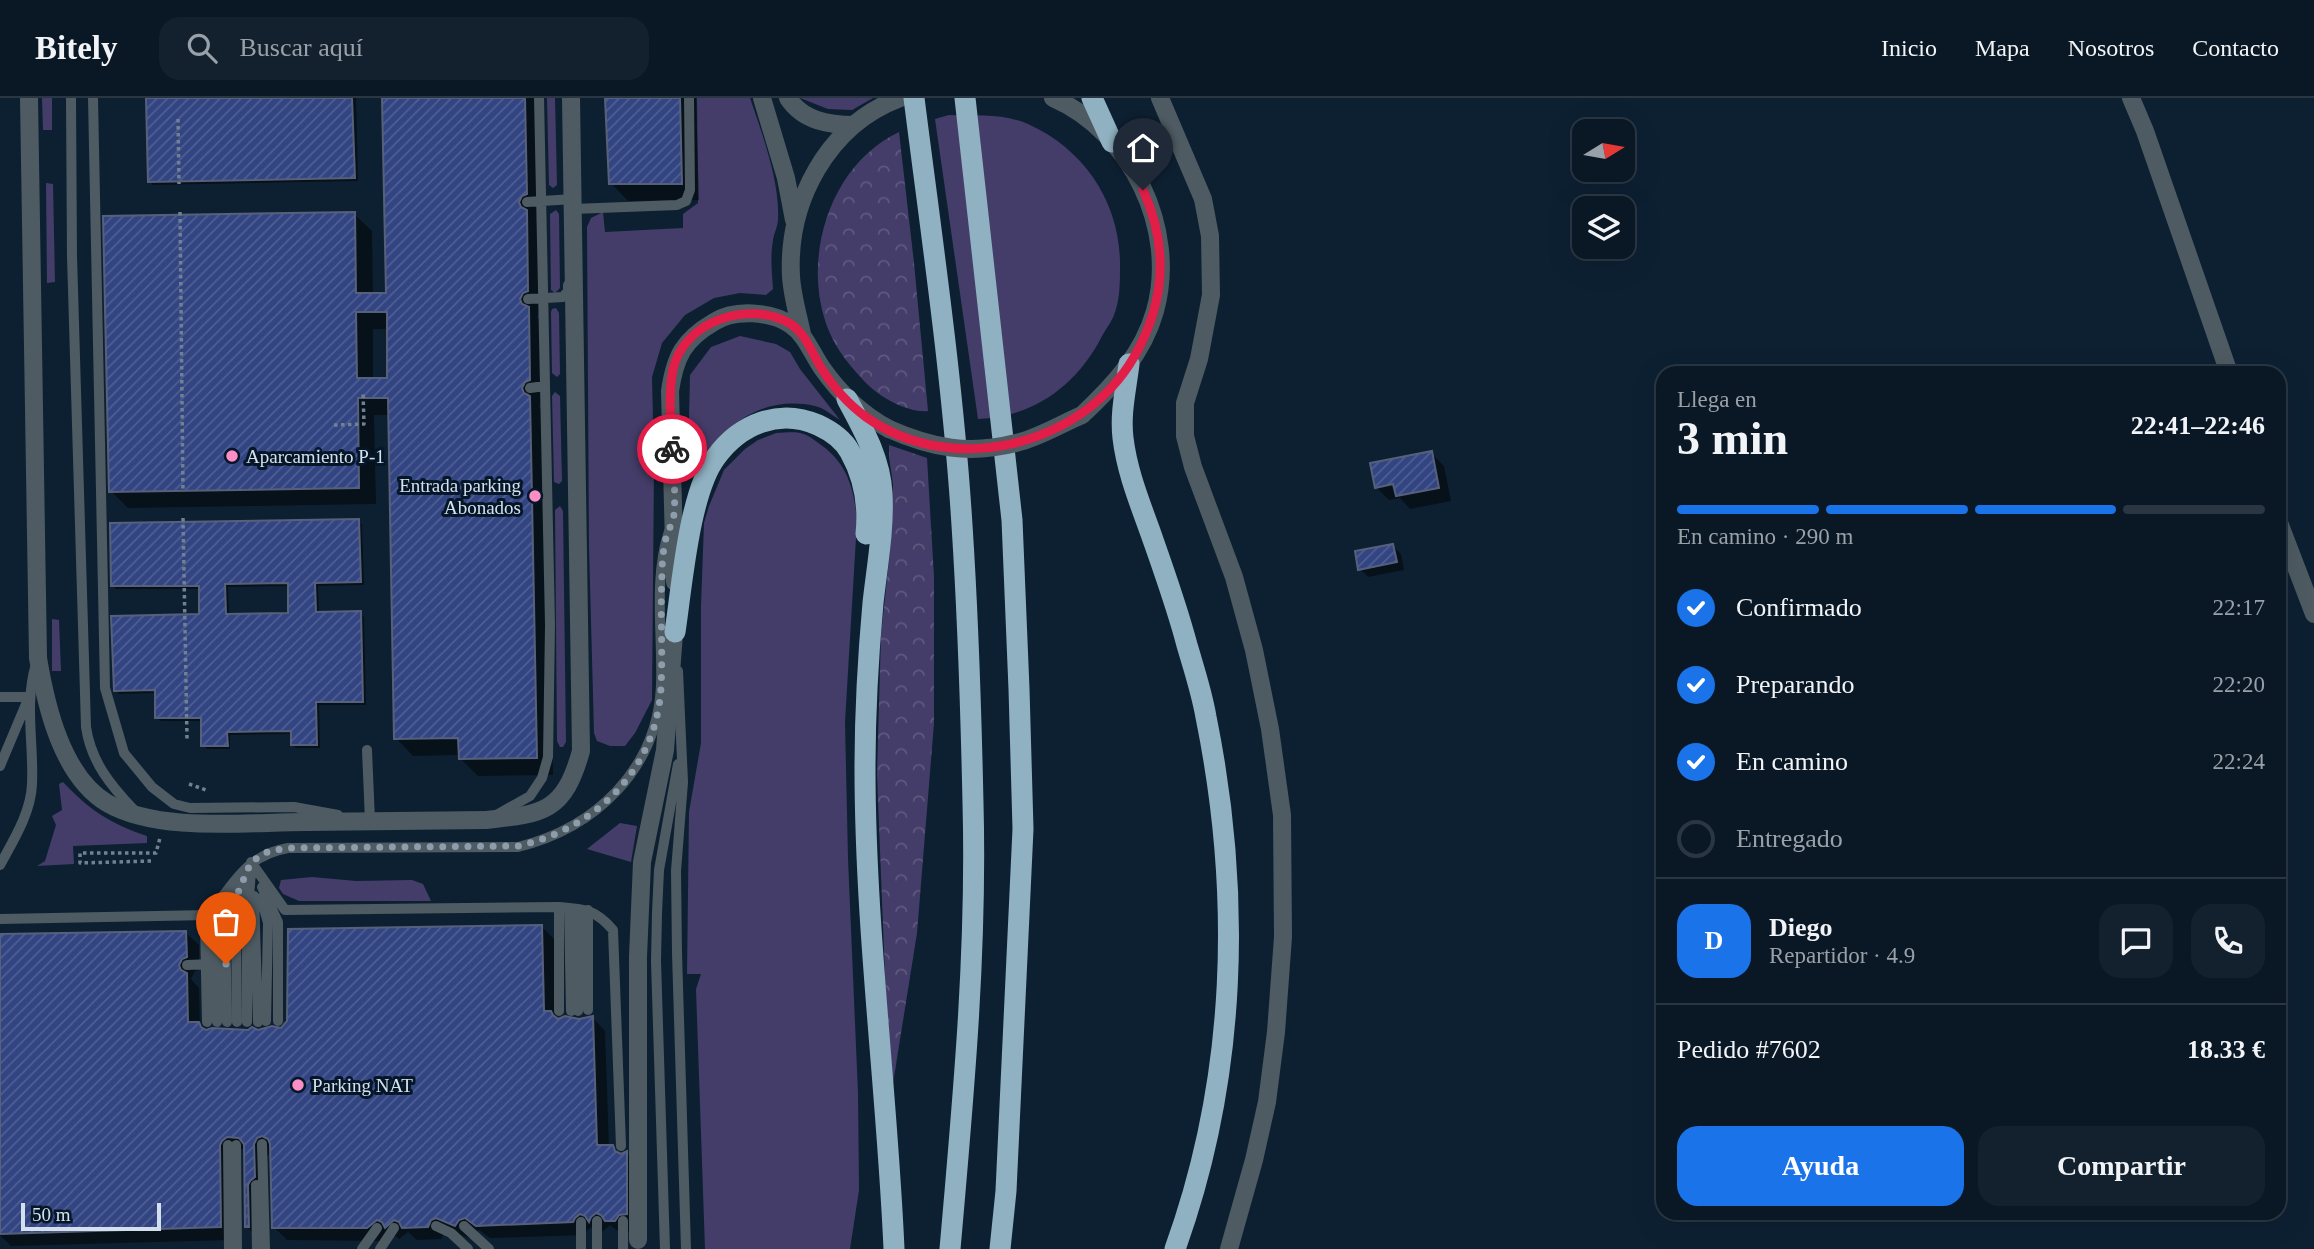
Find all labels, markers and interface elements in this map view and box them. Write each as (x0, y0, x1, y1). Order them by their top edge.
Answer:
search box (159, 17, 649, 80)
icon: search (183, 29, 221, 67)
text: Bitely (35, 30, 117, 66)
text: Buscar aquí (239, 33, 363, 62)
text: Inicio (1881, 35, 1937, 61)
text: Mapa (1975, 35, 2030, 61)
text: Nosotros (2068, 35, 2154, 61)
text: Contacto (2192, 35, 2279, 61)
pin (1113, 118, 1173, 190)
north arrow (1572, 119, 1634, 182)
map controls (1572, 119, 1635, 259)
icon: home (1124, 129, 1162, 167)
button: layers (1572, 196, 1635, 259)
text: Llega en (1677, 387, 1757, 412)
text: 22:41–22:46 (2131, 411, 2265, 440)
text: 3 min (1677, 413, 1788, 464)
courier (637, 414, 707, 484)
icon: bike (653, 430, 691, 468)
place label: Aparcamiento P-1 (246, 446, 385, 467)
marker: Aparcamiento P-1 (224, 448, 240, 464)
place label: Entrada parking Abonados (399, 475, 521, 518)
marker: Entrada parking Abonados (527, 488, 543, 504)
text: En camino · 290 m (1677, 524, 1853, 549)
icon: check (1677, 589, 1715, 627)
text: Confirmado (1736, 593, 1862, 622)
text: 22:17 (2213, 595, 2265, 620)
icon: check (1677, 666, 1715, 704)
text: Preparando (1736, 670, 1854, 699)
text: 22:20 (2213, 672, 2265, 697)
icon: check (1677, 743, 1715, 781)
text: En camino (1736, 747, 1848, 776)
text: 22:24 (2213, 749, 2265, 774)
text: Entregado (1736, 824, 1843, 853)
pin (196, 892, 256, 964)
icon: bag (207, 903, 245, 941)
button: chat (2099, 904, 2173, 978)
button: phone (2191, 904, 2265, 978)
text: Diego (1769, 913, 1833, 942)
text: D (1705, 926, 1723, 955)
text: Repartidor · 4.9 (1769, 943, 1915, 968)
text: Pedido #7602 (1677, 1035, 1821, 1064)
text: 18.33 € (2187, 1035, 2265, 1064)
place label: Parking NAT (312, 1075, 413, 1096)
marker: Parking NAT (290, 1077, 306, 1093)
button: Ayuda (1677, 1126, 1964, 1206)
button: Compartir (1978, 1126, 2265, 1206)
scale bar (21, 1200, 161, 1232)
text: 50 m (32, 1204, 71, 1225)

